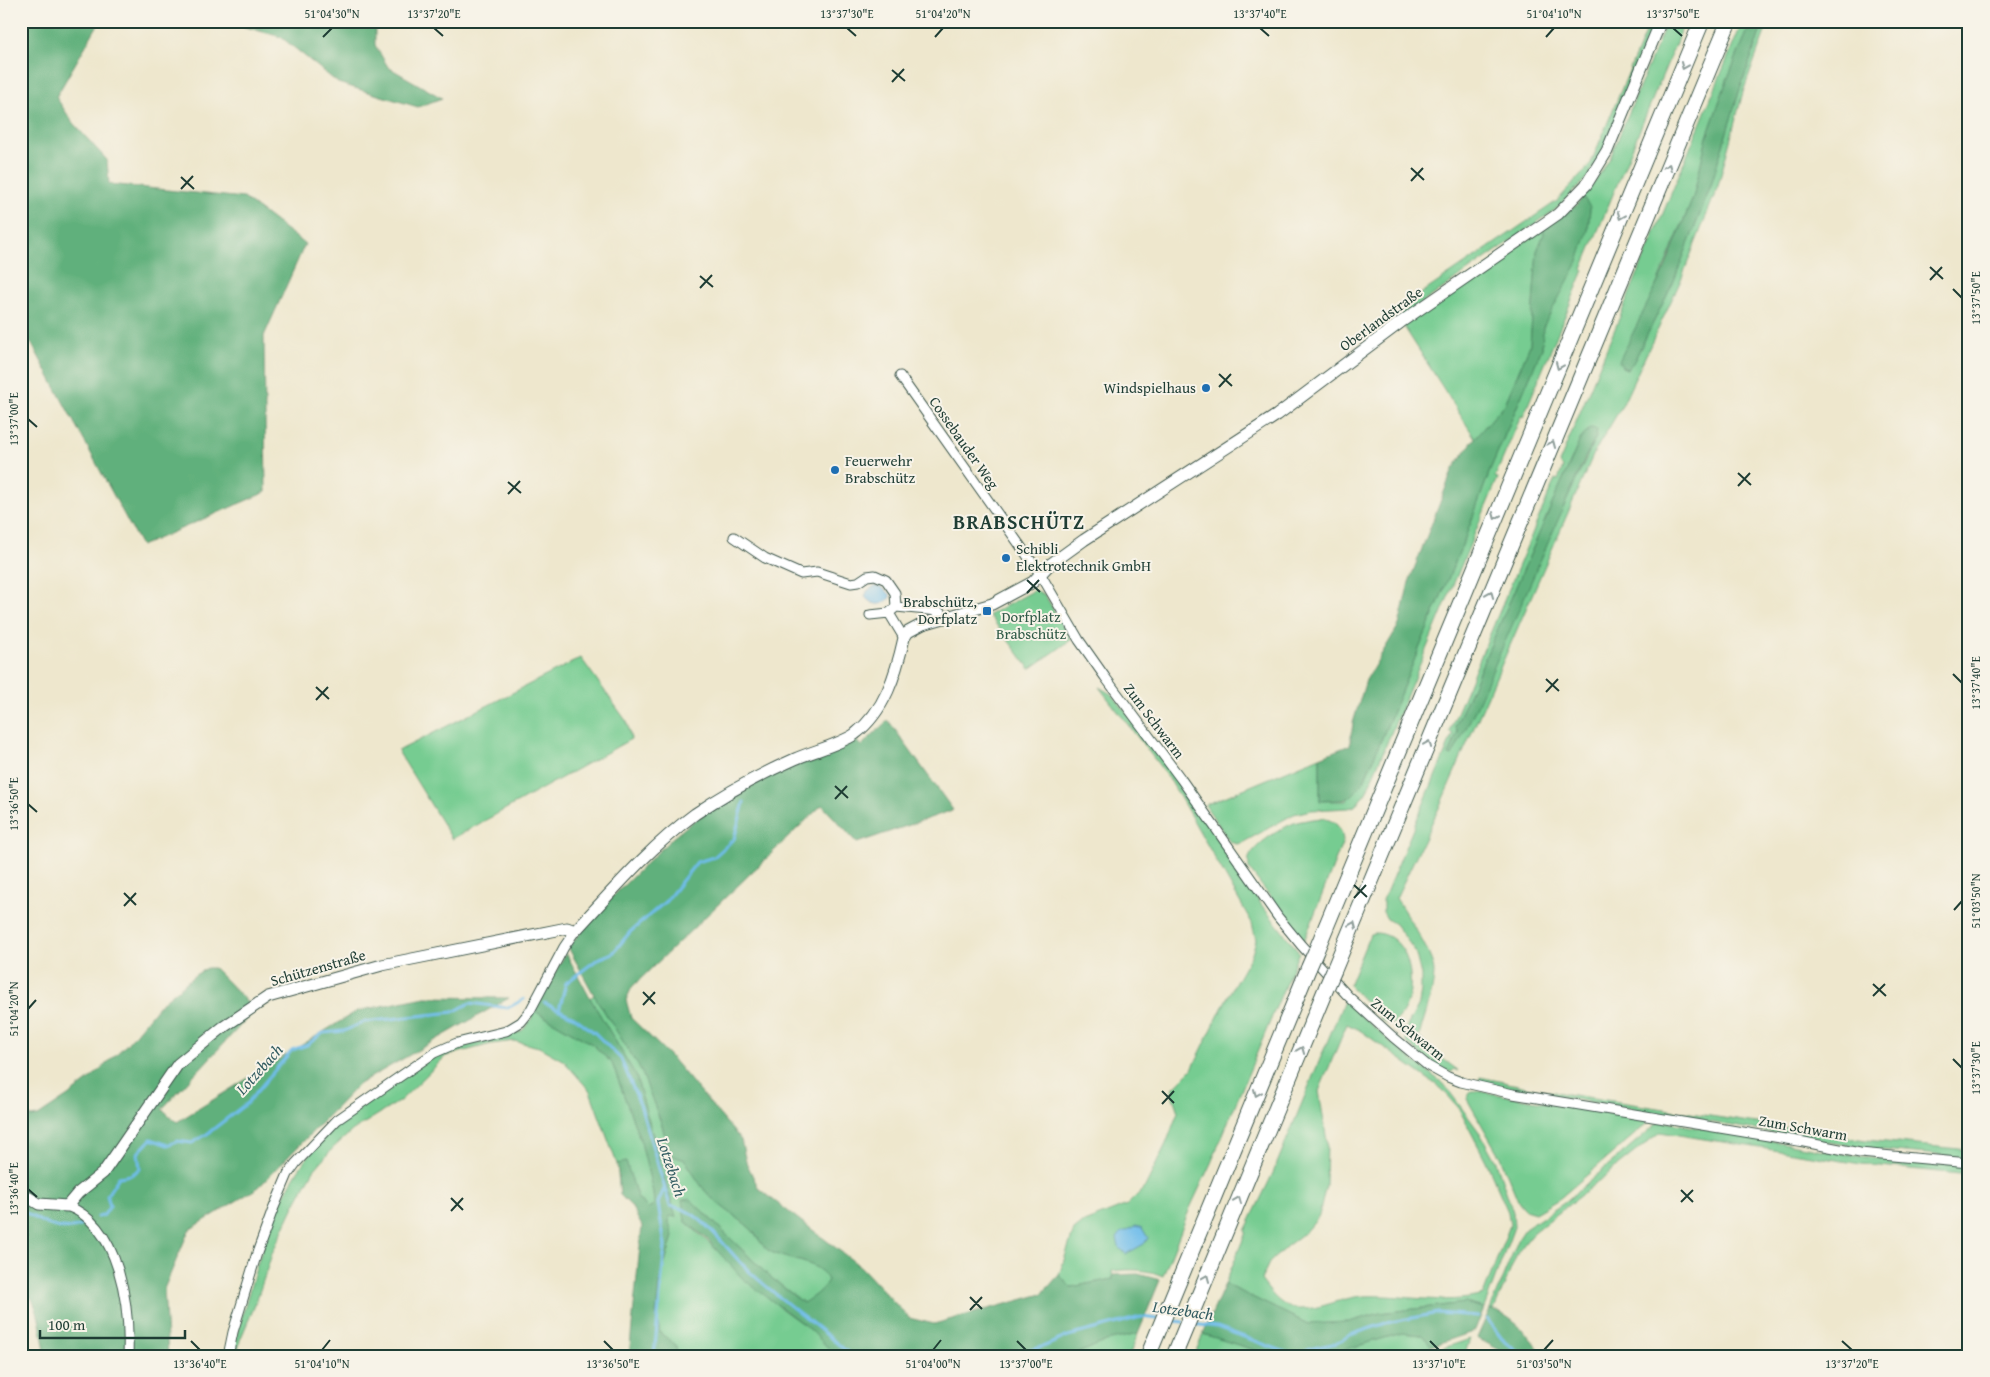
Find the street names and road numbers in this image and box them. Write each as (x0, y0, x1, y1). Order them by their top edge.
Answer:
street label: Oberlandstraße (1335, 281, 1427, 356)
street label: Cossebauder Weg (925, 392, 1005, 494)
street label: Zum Schwarm (1119, 679, 1190, 763)
street label: Schützenstraße (268, 944, 368, 991)
street label: Zum Schwarm (1367, 992, 1450, 1065)
street label: Zum Schwarm (1757, 1109, 1850, 1146)

